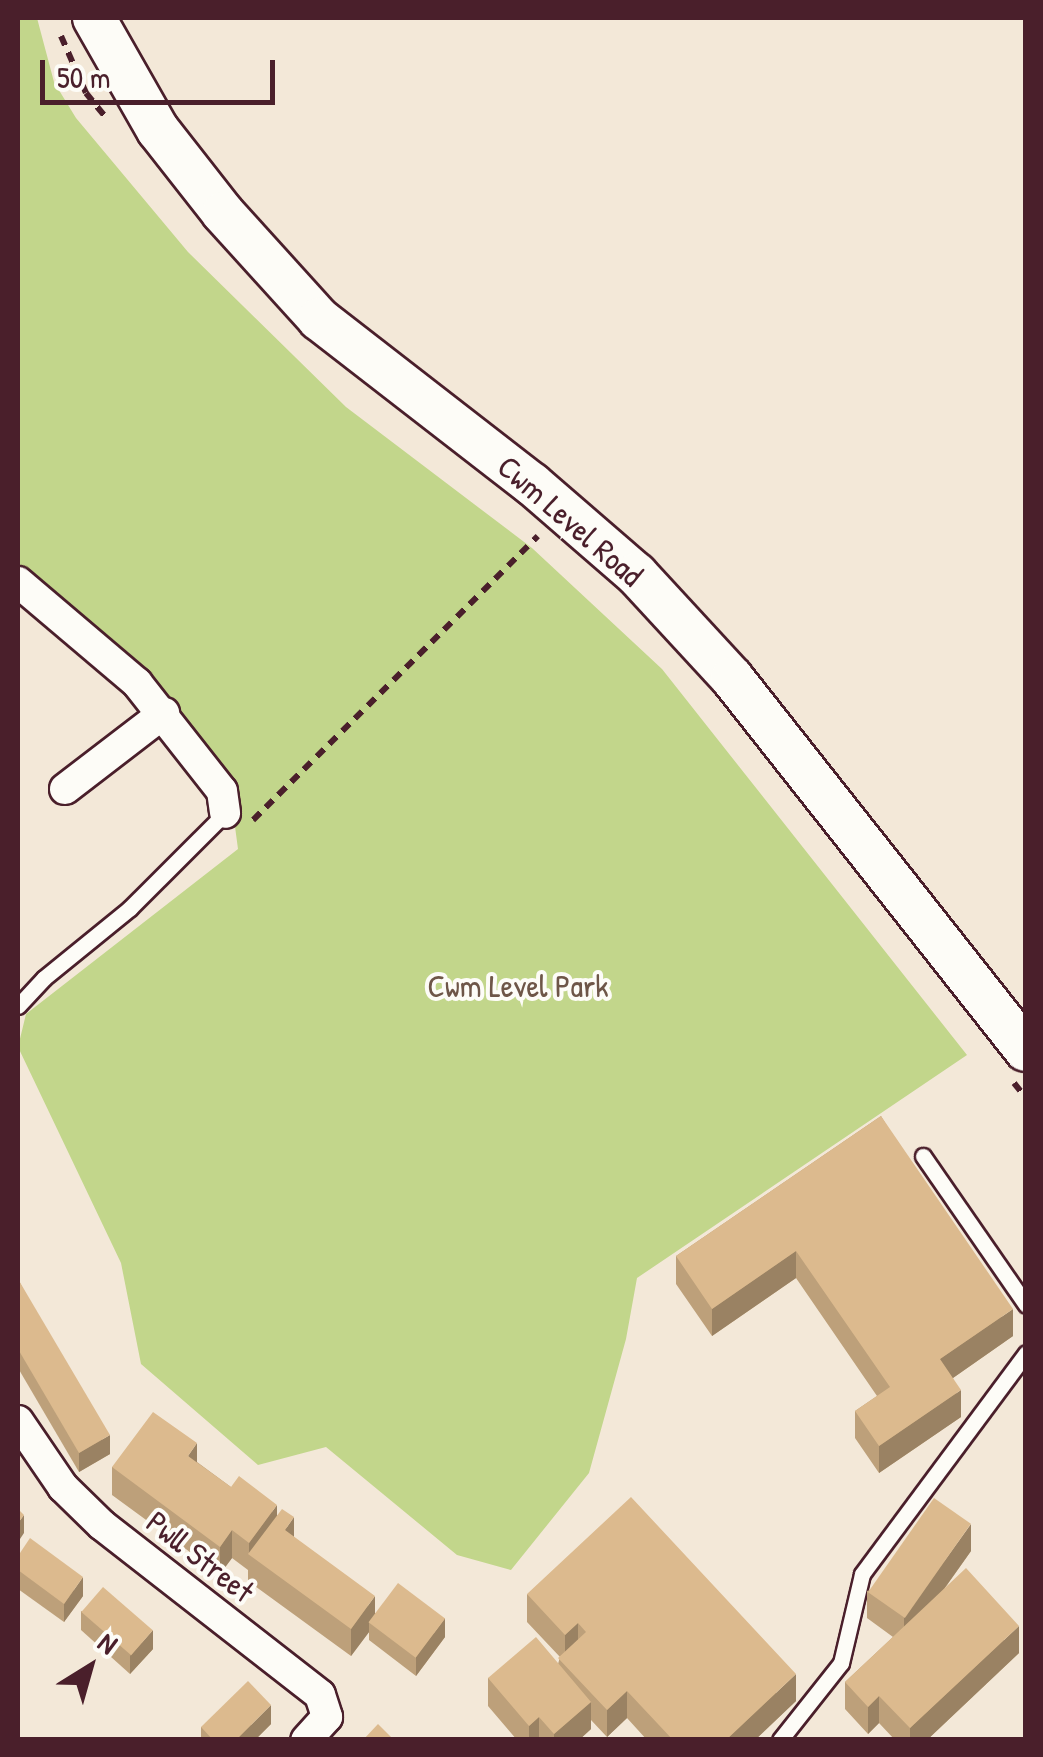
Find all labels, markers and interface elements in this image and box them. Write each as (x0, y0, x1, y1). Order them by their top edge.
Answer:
scale bar (45, 40, 280, 102)
text: 50 m (57, 57, 110, 97)
street label: Cwm Level Road (489, 447, 651, 595)
park label: Cwm Level Park (427, 967, 609, 1005)
street label: Pwll Street (139, 1503, 261, 1611)
north arrow (40, 1617, 140, 1717)
text: N (91, 1623, 125, 1663)

